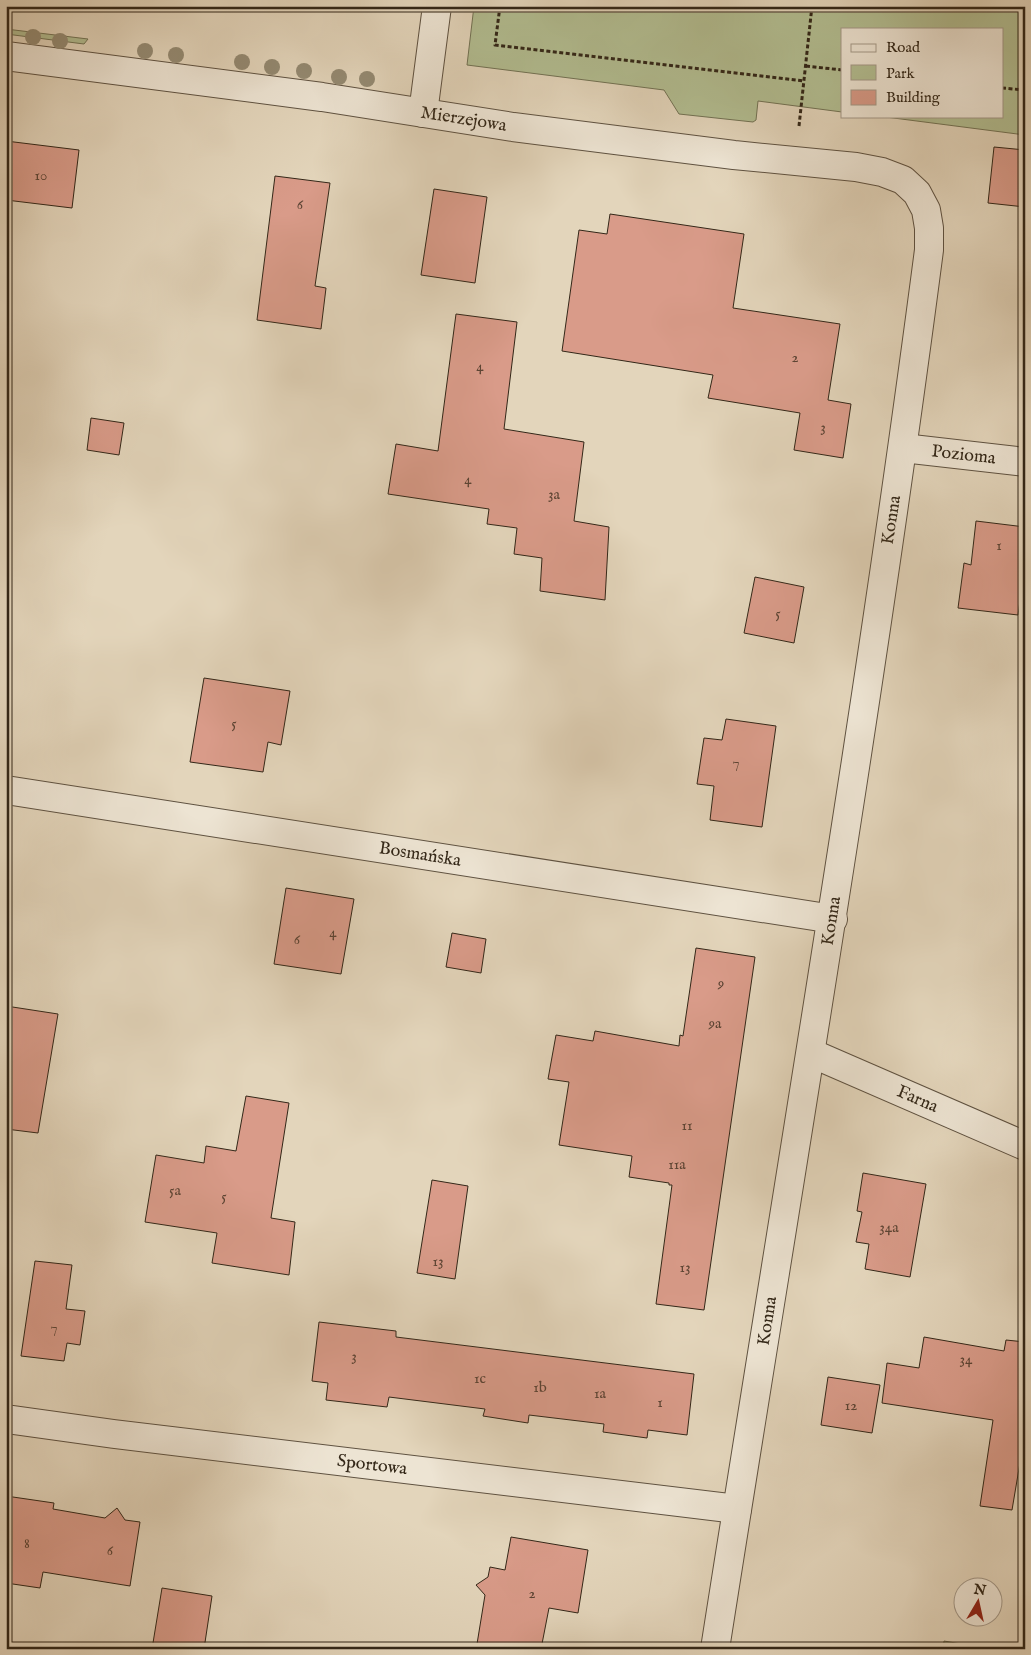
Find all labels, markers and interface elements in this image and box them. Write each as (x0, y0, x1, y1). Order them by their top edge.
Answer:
legend (841, 28, 1004, 118)
text: Road (886, 38, 921, 57)
text: Park (886, 64, 916, 83)
text: Building (886, 88, 941, 107)
street label: Mierzejowa (419, 101, 508, 137)
house number: 10 (35, 166, 47, 185)
house number: 6 (297, 195, 304, 214)
house number: 2 (791, 348, 799, 367)
house number: 4 (476, 357, 484, 376)
house number: 3 (820, 418, 826, 437)
street label: Pozioma (930, 440, 997, 470)
house number: 4 (464, 470, 472, 489)
house number: 3a (548, 485, 561, 504)
street label: Konna (877, 494, 907, 546)
house number: 1 (996, 536, 1002, 555)
house number: 5 (775, 604, 781, 623)
house number: 5 (231, 714, 237, 733)
house number: 7 (732, 753, 740, 772)
street label: Bosmańska (377, 837, 463, 872)
street label: Konna (817, 895, 847, 947)
house number: 4 (329, 923, 337, 942)
house number: 6 (294, 930, 301, 949)
house number: 9 (717, 974, 724, 993)
house number: 9a (707, 1014, 722, 1033)
street label: Farna (893, 1080, 942, 1118)
house number: 11 (681, 1116, 693, 1135)
house number: 11a (668, 1155, 686, 1174)
house number: 5a (169, 1181, 181, 1200)
house number: 5 (221, 1187, 227, 1206)
house number: 34a (879, 1218, 899, 1237)
house number: 13 (432, 1252, 444, 1271)
house number: 13 (679, 1258, 691, 1277)
street label: Konna (753, 1295, 783, 1347)
house number: 7 (50, 1318, 58, 1337)
house number: 3 (351, 1347, 357, 1366)
house number: 34 (960, 1350, 973, 1369)
house number: 1c (474, 1369, 486, 1388)
house number: 1b (533, 1378, 547, 1397)
house number: 1a (594, 1384, 607, 1403)
house number: 1 (657, 1393, 663, 1412)
house number: 12 (845, 1396, 857, 1415)
street label: Sportowa (336, 1449, 409, 1481)
house number: 8 (24, 1534, 30, 1553)
house number: 6 (107, 1541, 114, 1560)
north arrow (954, 1578, 1004, 1628)
text: N (971, 1580, 987, 1600)
house number: 2 (528, 1584, 536, 1603)

